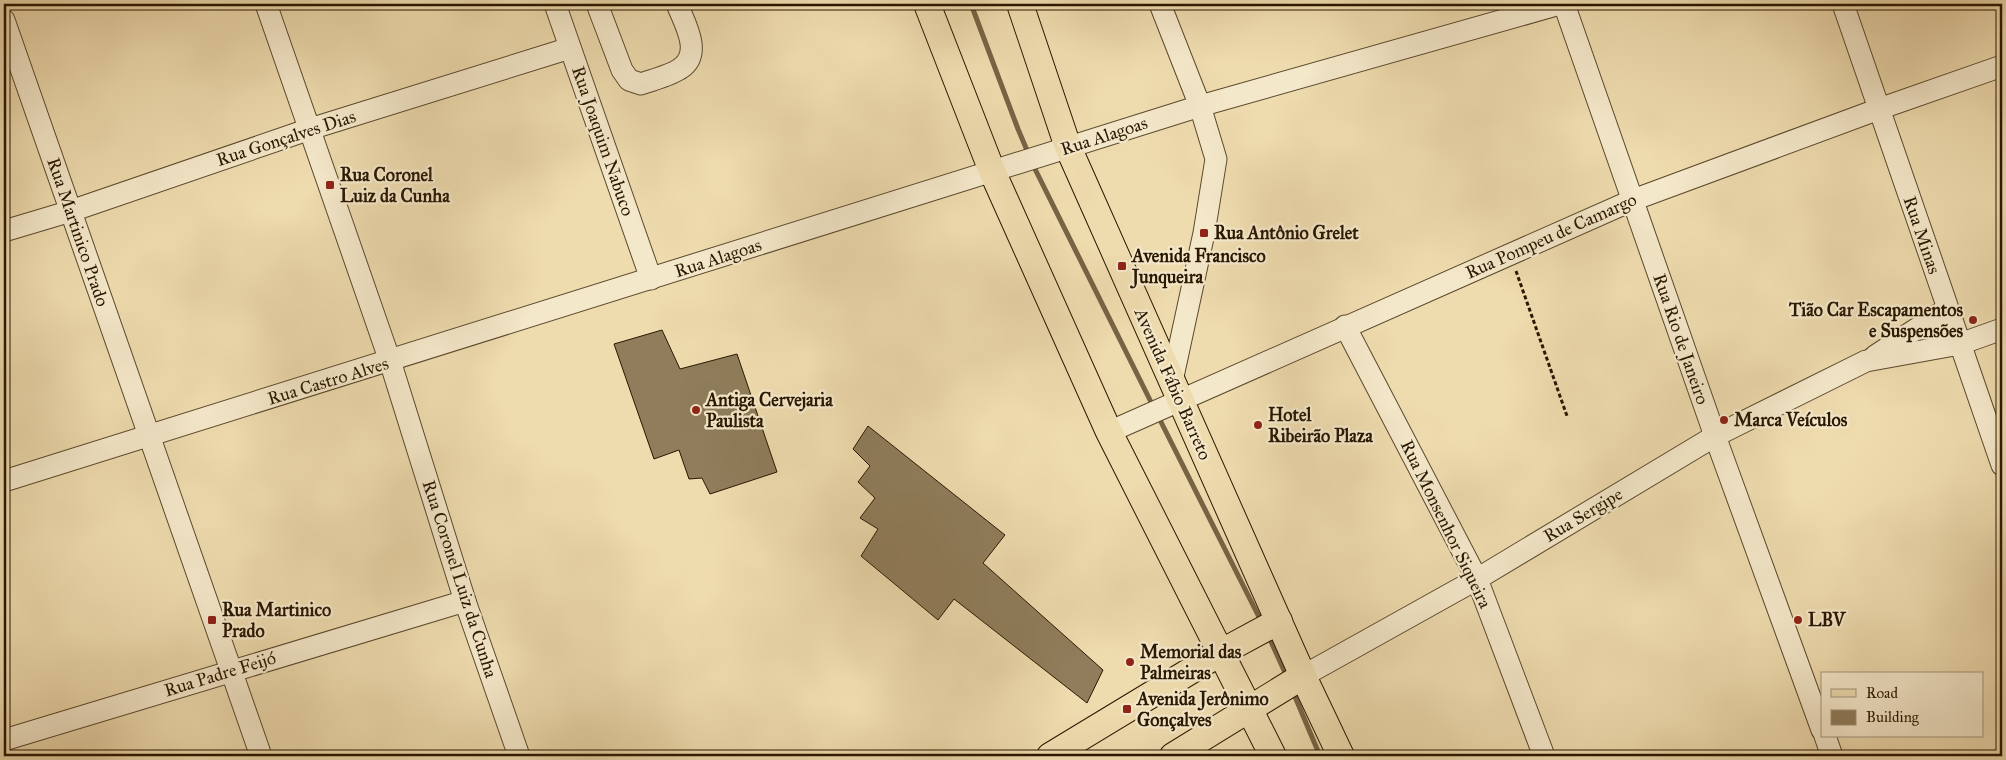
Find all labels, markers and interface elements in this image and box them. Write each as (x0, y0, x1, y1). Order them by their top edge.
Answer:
street label: Rua Joaquim Nabuco (566, 63, 639, 219)
street label: Rua Gonçalves Dias (214, 105, 358, 171)
street label: Rua Alagoas (1058, 112, 1150, 161)
street label: Rua Martinico Prado (42, 155, 114, 309)
place label: Rua Coronel Luiz da Cunha (340, 164, 450, 207)
marker: Rua Coronel Luiz da Cunha (324, 179, 336, 191)
street label: Rua Pompeu de Camargo (1462, 188, 1640, 285)
street label: Rua Minas (1898, 193, 1946, 277)
place label: Rua Antônio Grelet (1214, 222, 1359, 244)
marker: Rua Antônio Grelet (1198, 227, 1210, 239)
street label: Rua Alagoas (672, 234, 764, 283)
place label: Avenida Francisco Junqueira (1130, 245, 1266, 289)
marker: Avenida Francisco Junqueira (1116, 260, 1128, 272)
street label: Rua Rio de Janeiro (1647, 271, 1714, 408)
place label: Tião Car Escapamentos e Suspensões (1788, 299, 1963, 343)
street label: Avenida Fábio Barreto (1129, 304, 1216, 463)
marker: Tião Car Escapamentos e Suspensões (1967, 314, 1979, 326)
street label: Rua Castro Alves (265, 352, 391, 410)
place label: Antiga Cervejaria Paulista (705, 389, 833, 432)
marker: Antiga Cervejaria Paulista (690, 404, 702, 416)
place label: Hotel Ribeirão Plaza (1268, 404, 1373, 447)
place label: Marca Veículos (1734, 409, 1848, 431)
marker: Marca Veículos (1718, 414, 1730, 426)
marker: Hotel Ribeirão Plaza (1252, 419, 1264, 431)
street label: Rua Monsenhor Siqueira (1395, 436, 1497, 613)
street label: Rua Coronel Luiz da Cunha (418, 477, 503, 681)
street label: Rua Sergipe (1540, 483, 1627, 548)
place label: Rua Martinico Prado (222, 599, 331, 642)
place label: LBV (1808, 609, 1847, 631)
marker: Rua Martinico Prado (206, 614, 218, 626)
marker: LBV (1792, 614, 1804, 626)
place label: Memorial das Palmeiras (1140, 641, 1242, 684)
street label: Rua Padre Feijó (162, 647, 278, 701)
marker: Memorial das Palmeiras (1124, 656, 1136, 668)
legend (1821, 672, 1984, 738)
text: Road (1866, 684, 1898, 702)
place label: Avenida Jerônimo Gonçalves (1136, 688, 1269, 732)
marker: Avenida Jerônimo Gonçalves (1121, 703, 1133, 715)
text: Building (1866, 708, 1920, 726)

